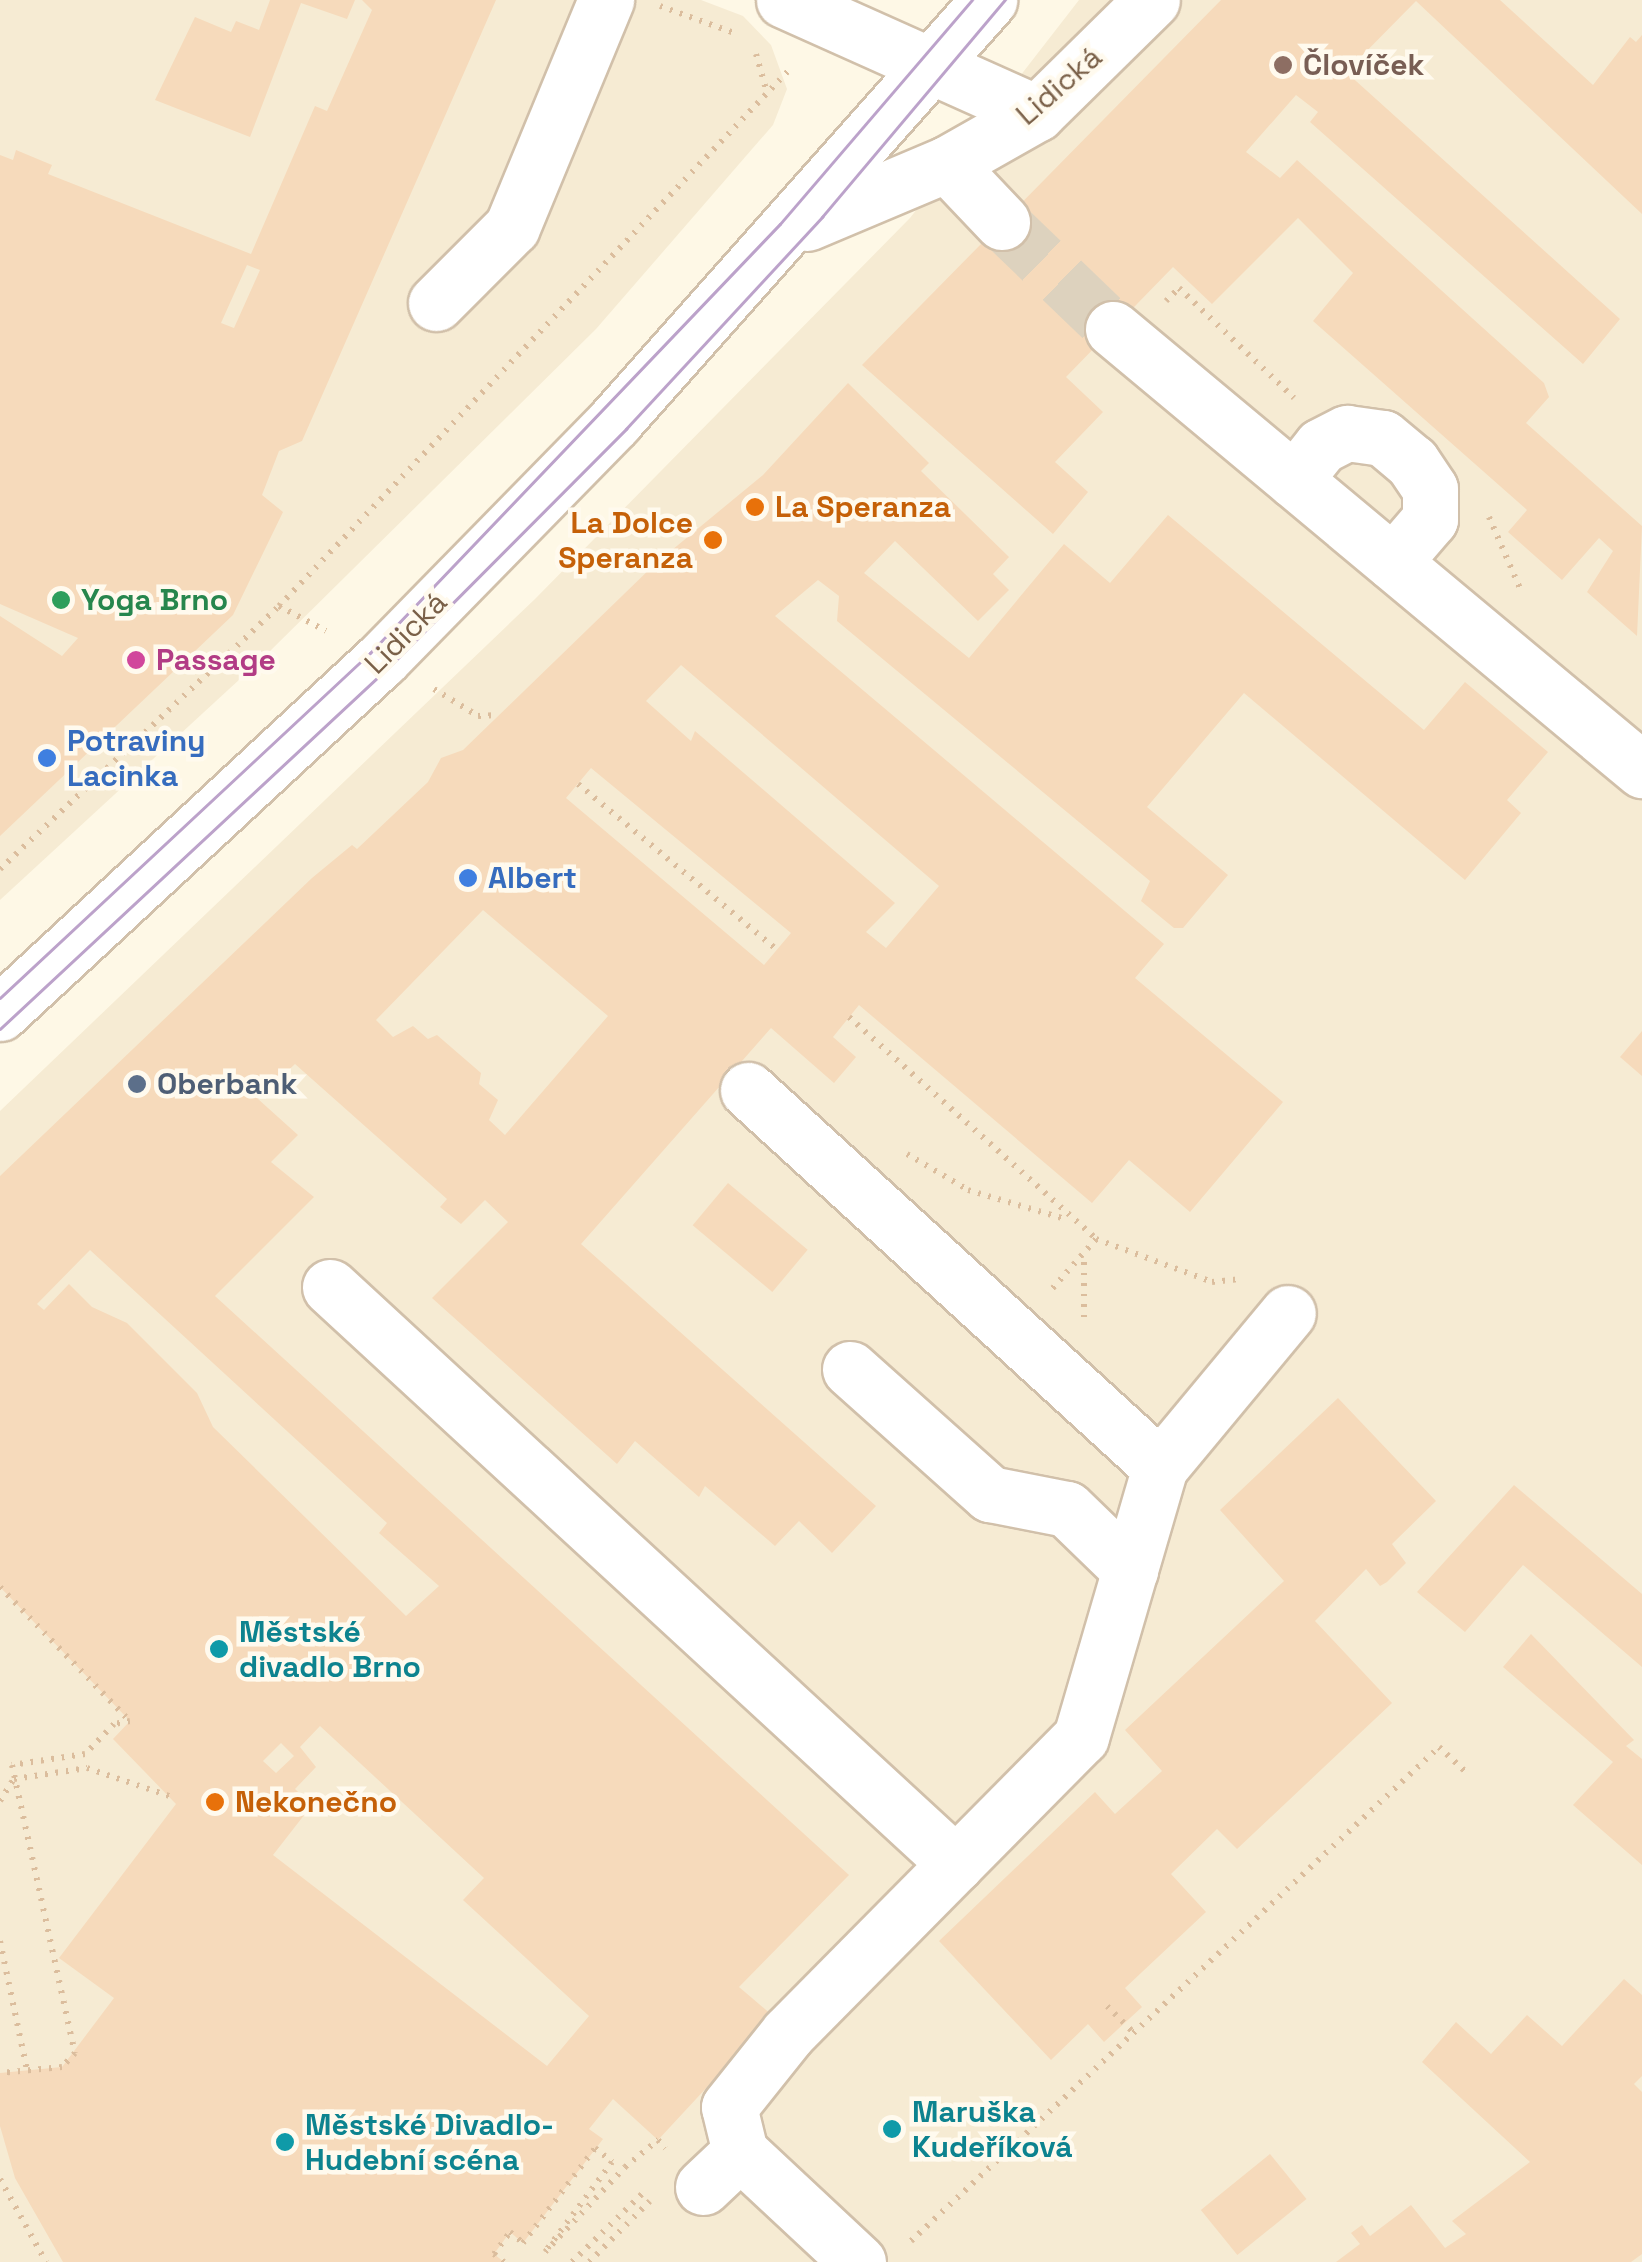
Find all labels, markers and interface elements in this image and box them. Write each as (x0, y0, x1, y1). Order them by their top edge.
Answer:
street label: Lidická (1009, 39, 1109, 133)
place label: Človíček (1303, 47, 1424, 83)
marker: Človíček (1272, 54, 1294, 76)
place label: La Speranza (775, 489, 951, 525)
marker: La Speranza (744, 496, 766, 518)
place label: La Dolce Speranza (558, 505, 693, 576)
marker: La Dolce Speranza (702, 529, 724, 551)
place label: Yoga Brno (81, 582, 228, 618)
street label: Lidická (357, 584, 455, 682)
marker: Yoga Brno (50, 589, 72, 611)
place label: Passage (156, 642, 276, 678)
marker: Passage (125, 649, 147, 671)
place label: Potraviny Lacinka (67, 723, 205, 794)
marker: Potraviny Lacinka (36, 747, 58, 769)
place label: Albert (488, 860, 577, 896)
marker: Albert (457, 867, 479, 889)
place label: Oberbank (157, 1066, 297, 1102)
marker: Oberbank (126, 1073, 148, 1095)
place label: Městské divadlo Brno (239, 1614, 421, 1684)
marker: Městské divadlo Brno (208, 1638, 230, 1660)
place label: Nekonečno (235, 1784, 397, 1820)
marker: Nekonečno (204, 1791, 226, 1813)
place label: Maruška Kudeříková (912, 2094, 1073, 2164)
place label: Městské Divadlo- Hudební scéna (305, 2107, 554, 2178)
marker: Maruška Kudeříková (881, 2118, 903, 2140)
marker: Městské Divadlo- Hudební scéna (274, 2131, 296, 2153)

